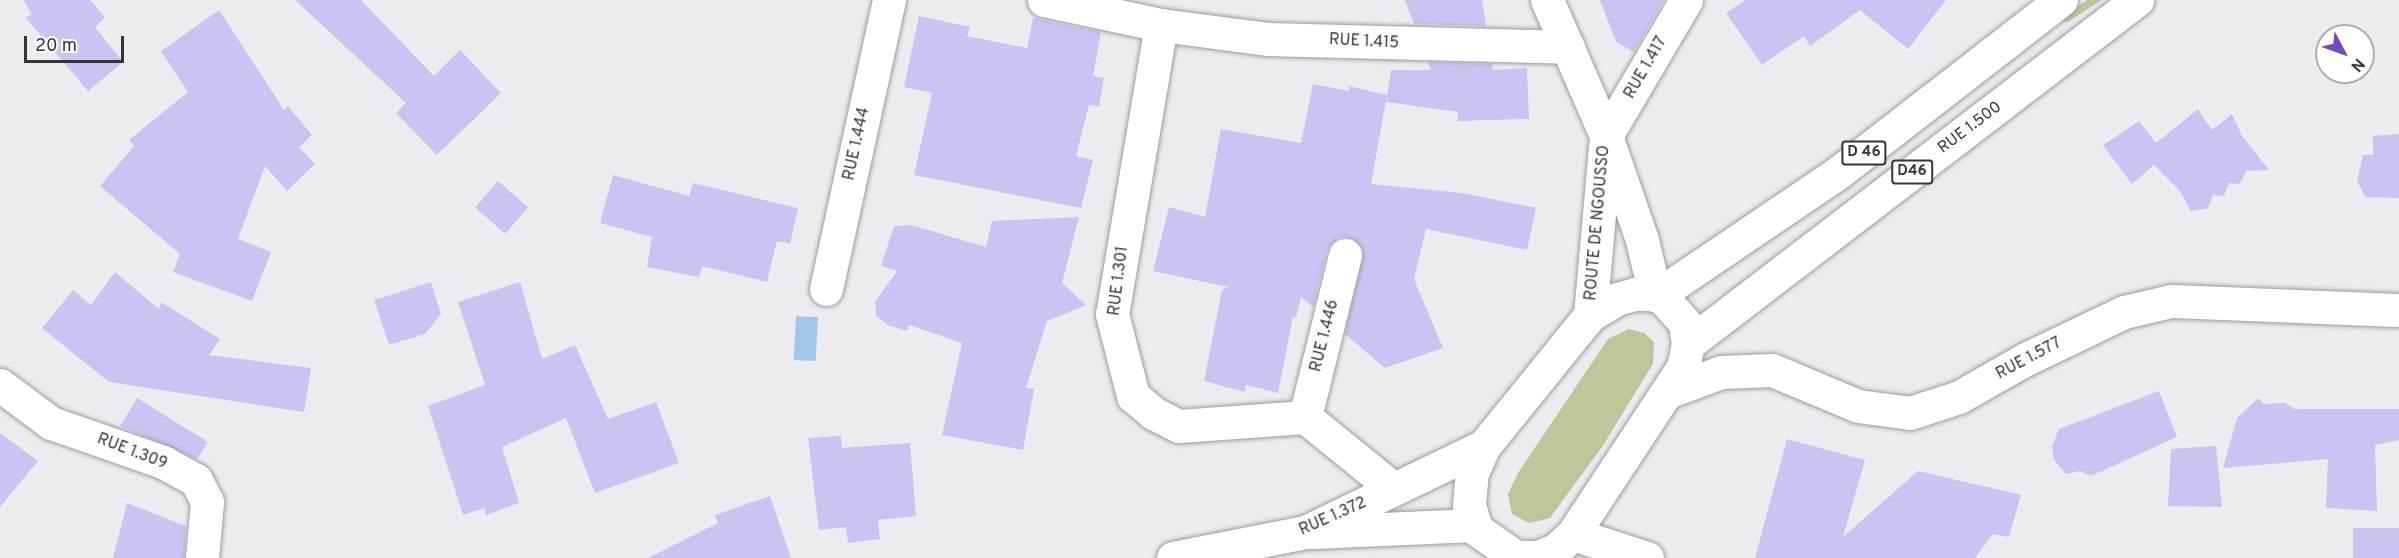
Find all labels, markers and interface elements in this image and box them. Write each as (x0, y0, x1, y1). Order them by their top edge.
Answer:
scale bar (27, 24, 128, 62)
north arrow (2315, 24, 2375, 84)
street label: RUE 1.415 (1328, 31, 1400, 53)
street label: RUE 1.417 (1621, 34, 1671, 102)
text: 20 m (35, 35, 77, 58)
text: N (2346, 54, 2368, 75)
street label: RUE 1.500 (1934, 98, 2006, 158)
street label: RUE 1.444 (840, 106, 874, 182)
road number: D 46 (1840, 141, 1888, 165)
street label: ROUTE DE NGOUSSO (1582, 144, 1614, 302)
road number: D46 (1891, 160, 1933, 184)
street label: RUE 1.301 (1105, 245, 1133, 317)
street label: RUE 1.446 (1307, 298, 1343, 374)
street label: RUE 1.577 (1993, 334, 2065, 384)
street label: RUE 1.309 (94, 430, 170, 474)
street label: RUE 1.372 (1296, 494, 1370, 540)

